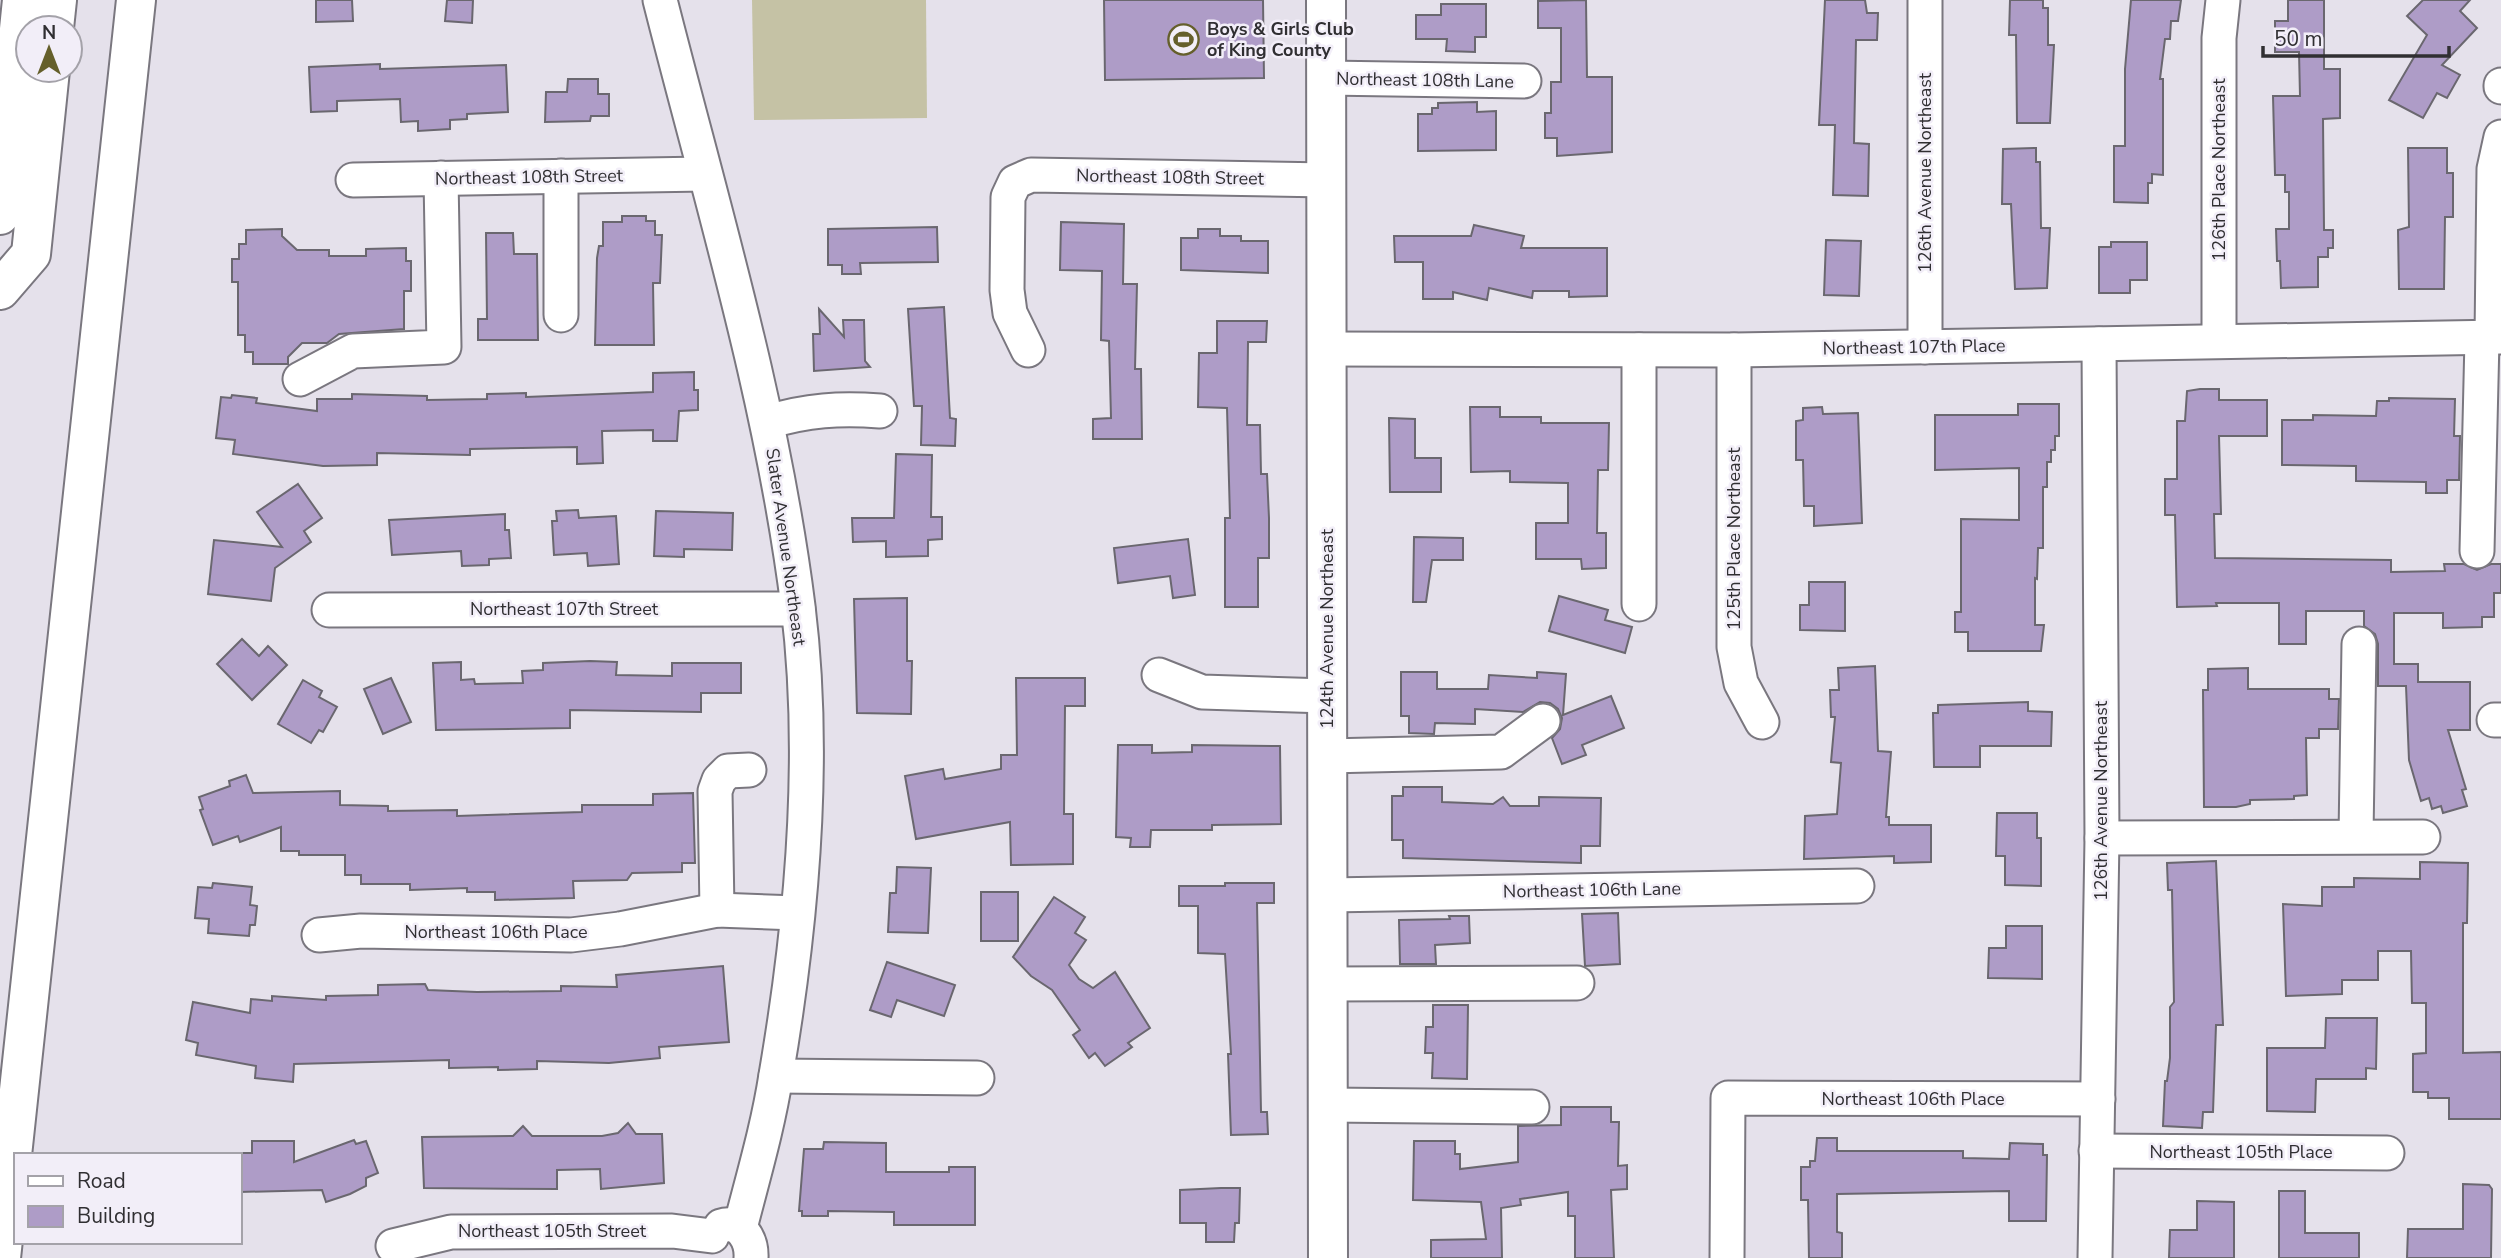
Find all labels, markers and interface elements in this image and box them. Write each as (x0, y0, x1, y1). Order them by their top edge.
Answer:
north arrow (14, 14, 84, 84)
scale bar (2263, 14, 2448, 58)
place label: Boys & Girls Club of King County (1207, 17, 1354, 62)
text: N (42, 20, 56, 46)
sports icon: Boys & Girls Club of King County (1167, 22, 1201, 56)
text: 50 m (2274, 25, 2323, 53)
street label: Northeast 108th Lane (1336, 66, 1514, 94)
street label: 126th Avenue Northeast (1913, 72, 1937, 273)
street label: 126th Place Northeast (2207, 78, 2231, 261)
street label: Northeast 108th Street (435, 163, 624, 191)
street label: Northeast 108th Street (1076, 163, 1265, 191)
street label: Northeast 107th Place (1822, 333, 2006, 361)
street label: Slater Avenue Northeast (760, 447, 812, 648)
street label: 125th Place Northeast (1722, 447, 1746, 630)
street label: 124th Avenue Northeast (1315, 528, 1339, 729)
street label: Northeast 107th Street (470, 597, 659, 621)
street label: 126th Avenue Northeast (2089, 700, 2113, 901)
street label: Northeast 106th Lane (1503, 876, 1681, 904)
street label: Northeast 106th Place (405, 920, 587, 944)
street label: Northeast 106th Place (1822, 1087, 2004, 1111)
street label: Northeast 105th Place (2150, 1140, 2332, 1164)
legend (14, 1153, 242, 1244)
text: Road (77, 1167, 126, 1195)
text: Building (77, 1202, 155, 1230)
street label: Northeast 105th Street (458, 1219, 647, 1243)

